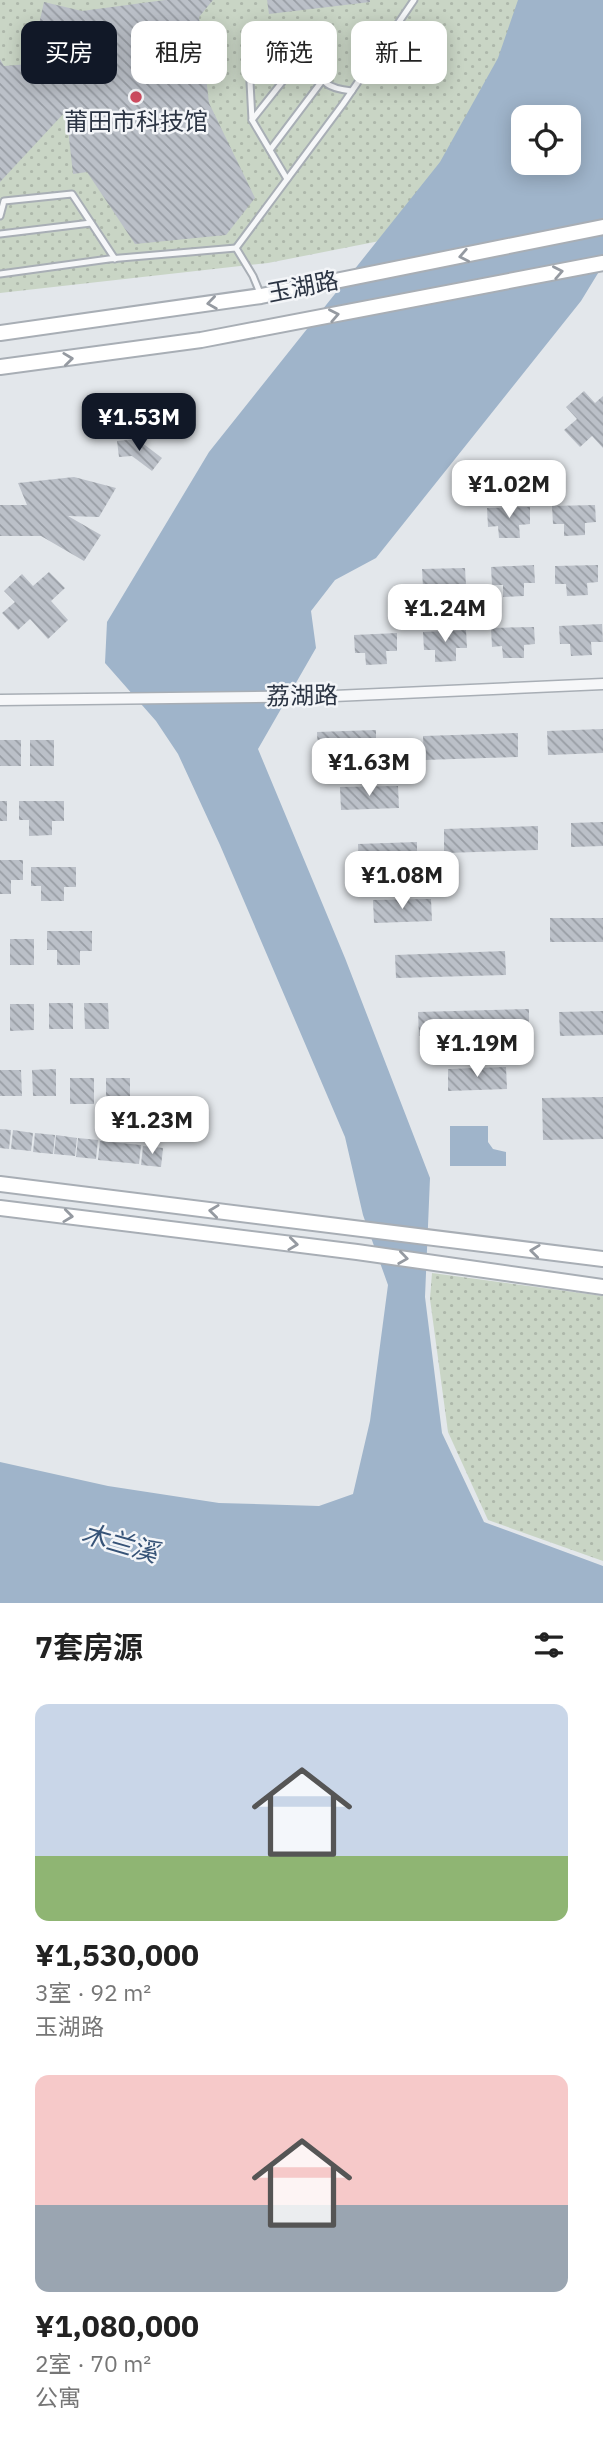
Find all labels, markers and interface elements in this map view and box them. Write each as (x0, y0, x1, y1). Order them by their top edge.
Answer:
chip: 买房 (21, 21, 117, 84)
chip: 租房 (131, 21, 227, 84)
chip: 筛选 (241, 21, 337, 84)
chip: 新上 (351, 21, 447, 84)
marker: 莆田市科技馆 (128, 89, 144, 105)
place label: 莆田市科技馆 (64, 105, 208, 137)
map controls (511, 105, 581, 175)
button: locate (511, 105, 581, 175)
one-way arrow (458, 248, 470, 263)
street label: 玉湖路 (264, 263, 341, 309)
one-way arrow (552, 265, 564, 280)
one-way arrow (206, 296, 218, 311)
one-way arrow (328, 308, 340, 323)
one-way arrow (62, 352, 74, 367)
pin: ¥1.53M (82, 393, 196, 453)
text: ¥1.53M (98, 401, 180, 431)
pin: ¥1.02M (452, 461, 566, 520)
text: ¥1.02M (468, 468, 550, 498)
pin: ¥1.24M (388, 584, 502, 644)
text: ¥1.24M (404, 592, 486, 622)
street label: 荔湖路 (266, 678, 338, 712)
pin: ¥1.63M (312, 738, 426, 798)
text: ¥1.63M (328, 746, 410, 776)
pin: ¥1.08M (345, 852, 459, 911)
text: ¥1.08M (361, 859, 443, 889)
pin: ¥1.19M (420, 1020, 534, 1079)
text: ¥1.19M (436, 1027, 518, 1057)
pin: ¥1.23M (95, 1096, 209, 1156)
text: ¥1.23M (111, 1104, 193, 1134)
one-way arrow (209, 1203, 220, 1218)
one-way arrow (62, 1209, 74, 1224)
one-way arrow (288, 1237, 299, 1252)
one-way arrow (529, 1243, 541, 1258)
one-way arrow (397, 1251, 409, 1266)
water label: 木兰溪 (78, 1515, 165, 1570)
icon: filters (530, 1626, 568, 1664)
text: 7套房源 (35, 1627, 143, 1666)
icon: home (239, 1749, 365, 1875)
text: ¥1,530,000 (35, 1935, 199, 1974)
text: 3室 · 92 m² (35, 1977, 151, 2007)
text: 玉湖路 (35, 2011, 104, 2041)
icon: home (239, 2120, 365, 2246)
text: ¥1,080,000 (35, 2306, 199, 2345)
text: 2室 · 70 m² (35, 2348, 151, 2378)
text: 公寓 (35, 2382, 81, 2412)

